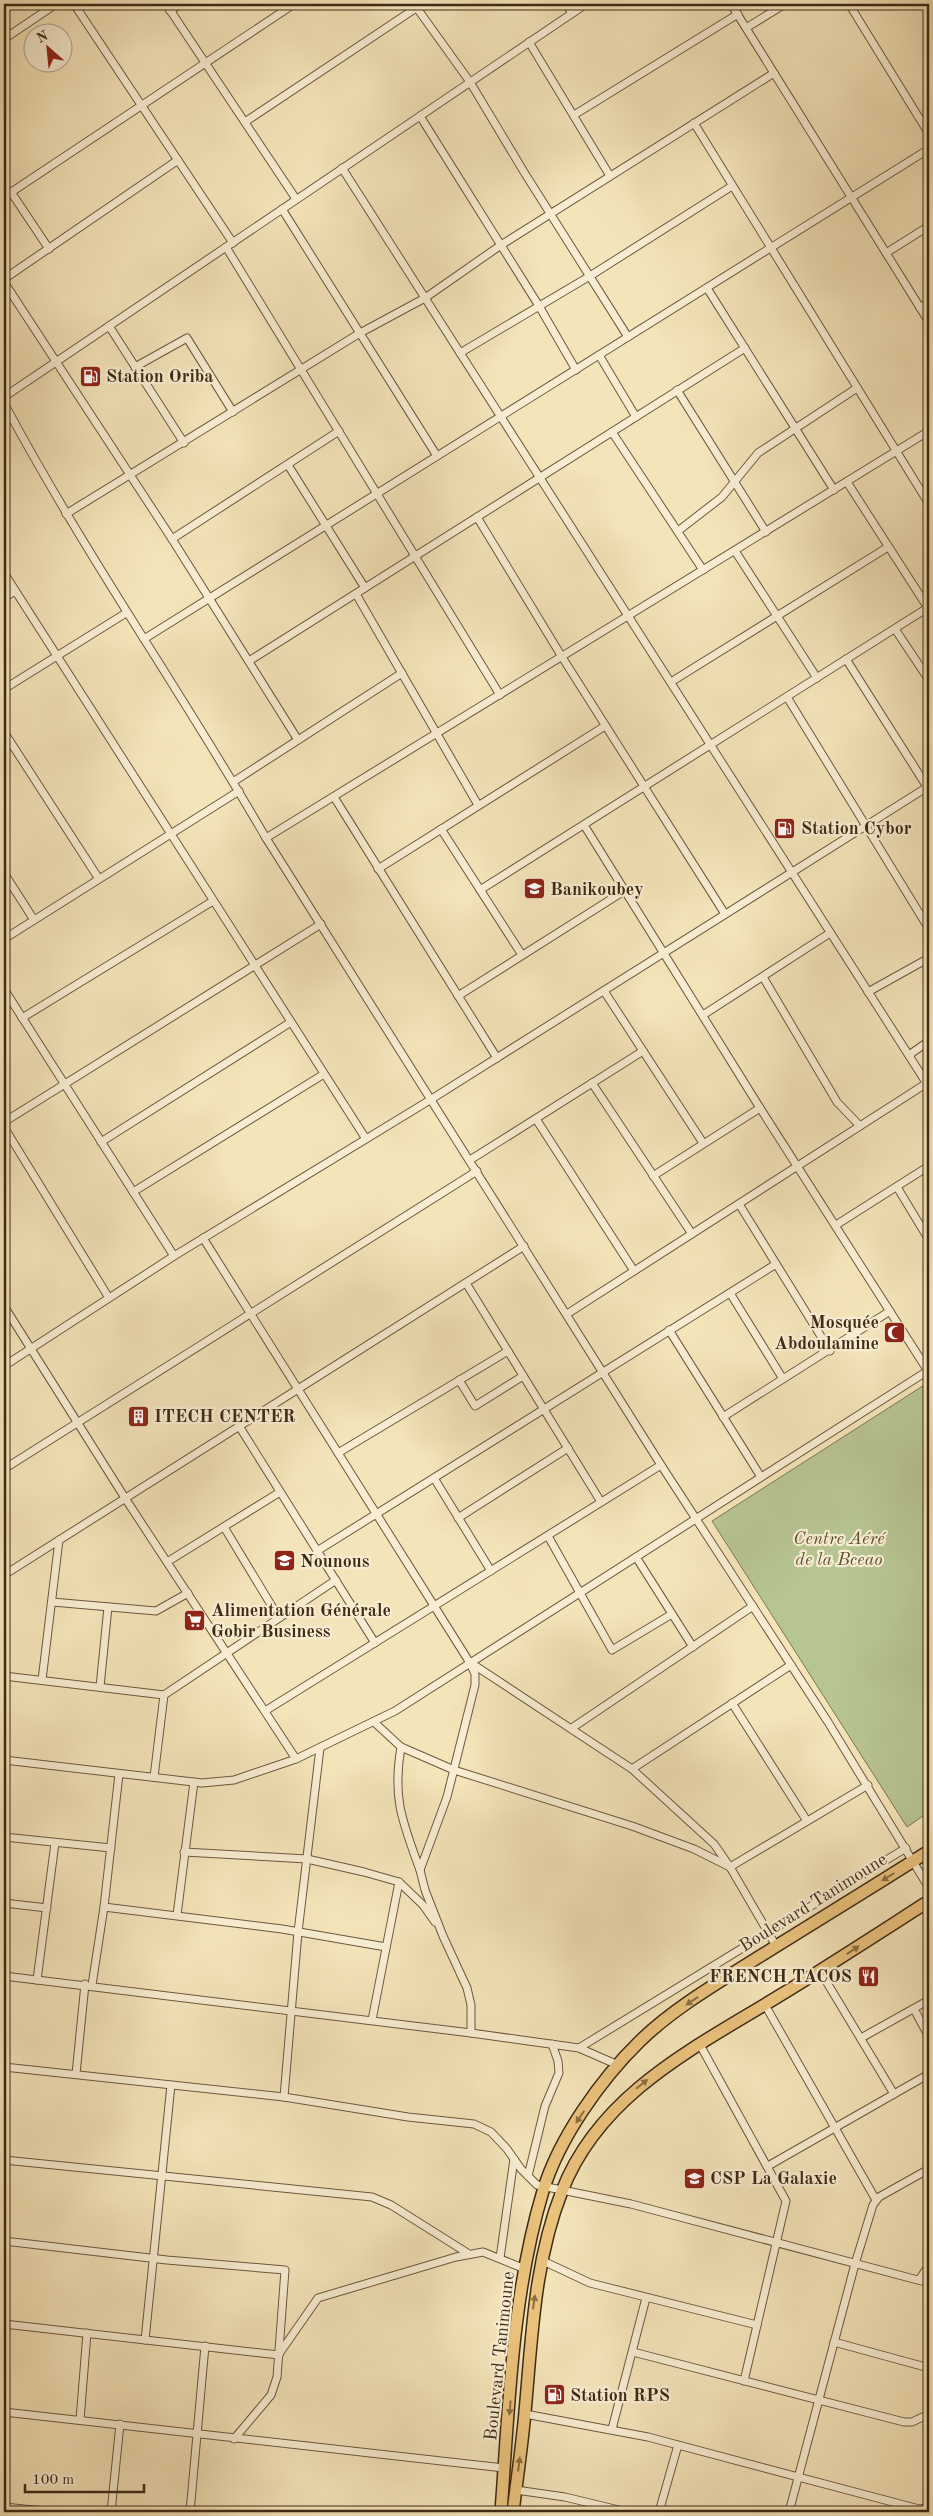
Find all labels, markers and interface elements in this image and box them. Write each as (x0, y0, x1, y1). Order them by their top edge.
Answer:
north arrow (22, 22, 72, 72)
text: N (35, 29, 51, 46)
fuel station icon: Station Oriba (78, 364, 102, 388)
place label: Station Oriba (106, 368, 213, 386)
fuel station icon: Station Cybor (773, 816, 797, 840)
place label: Station Cybor (801, 820, 912, 838)
school or university icon: Banikoubey (522, 877, 546, 901)
place label: Banikoubey (550, 881, 644, 899)
place label: Mosquée Abdoulamine (774, 1314, 879, 1353)
mosque icon: Mosquée Abdoulamine (883, 1320, 907, 1344)
building icon: ITECH CENTER (126, 1404, 150, 1428)
place label: ITECH CENTER (154, 1408, 295, 1426)
park label: Centre Aéré de la Bceao (793, 1530, 886, 1569)
school or university icon: Nounous (272, 1549, 296, 1573)
place label: Nounous (300, 1553, 370, 1571)
place label: Alimentation Générale Gobir Business (211, 1602, 391, 1641)
supermarket icon: Alimentation Générale Gobir Business (183, 1608, 207, 1632)
street label: Boulevard Tanimoune (737, 1850, 890, 1956)
one-way arrow (881, 1872, 894, 1881)
one-way arrow (846, 1945, 860, 1955)
restaurant icon: FRENCH TACOS (856, 1964, 880, 1988)
place label: FRENCH TACOS (709, 1968, 852, 1986)
one-way arrow (685, 1996, 698, 2006)
one-way arrow (635, 2078, 648, 2089)
one-way arrow (575, 2110, 585, 2124)
school or university icon: CSP La Galaxie (682, 2166, 706, 2190)
place label: CSP La Galaxie (710, 2170, 837, 2188)
street label: Boulevard Tanimoune (482, 2271, 518, 2442)
one-way arrow (530, 2294, 538, 2310)
fuel station icon: Station RPS (542, 2383, 566, 2407)
place label: Station RPS (570, 2387, 670, 2405)
one-way arrow (505, 2400, 513, 2416)
one-way arrow (515, 2455, 523, 2471)
scale bar (25, 2461, 144, 2493)
text: 100 m (32, 2473, 74, 2488)

